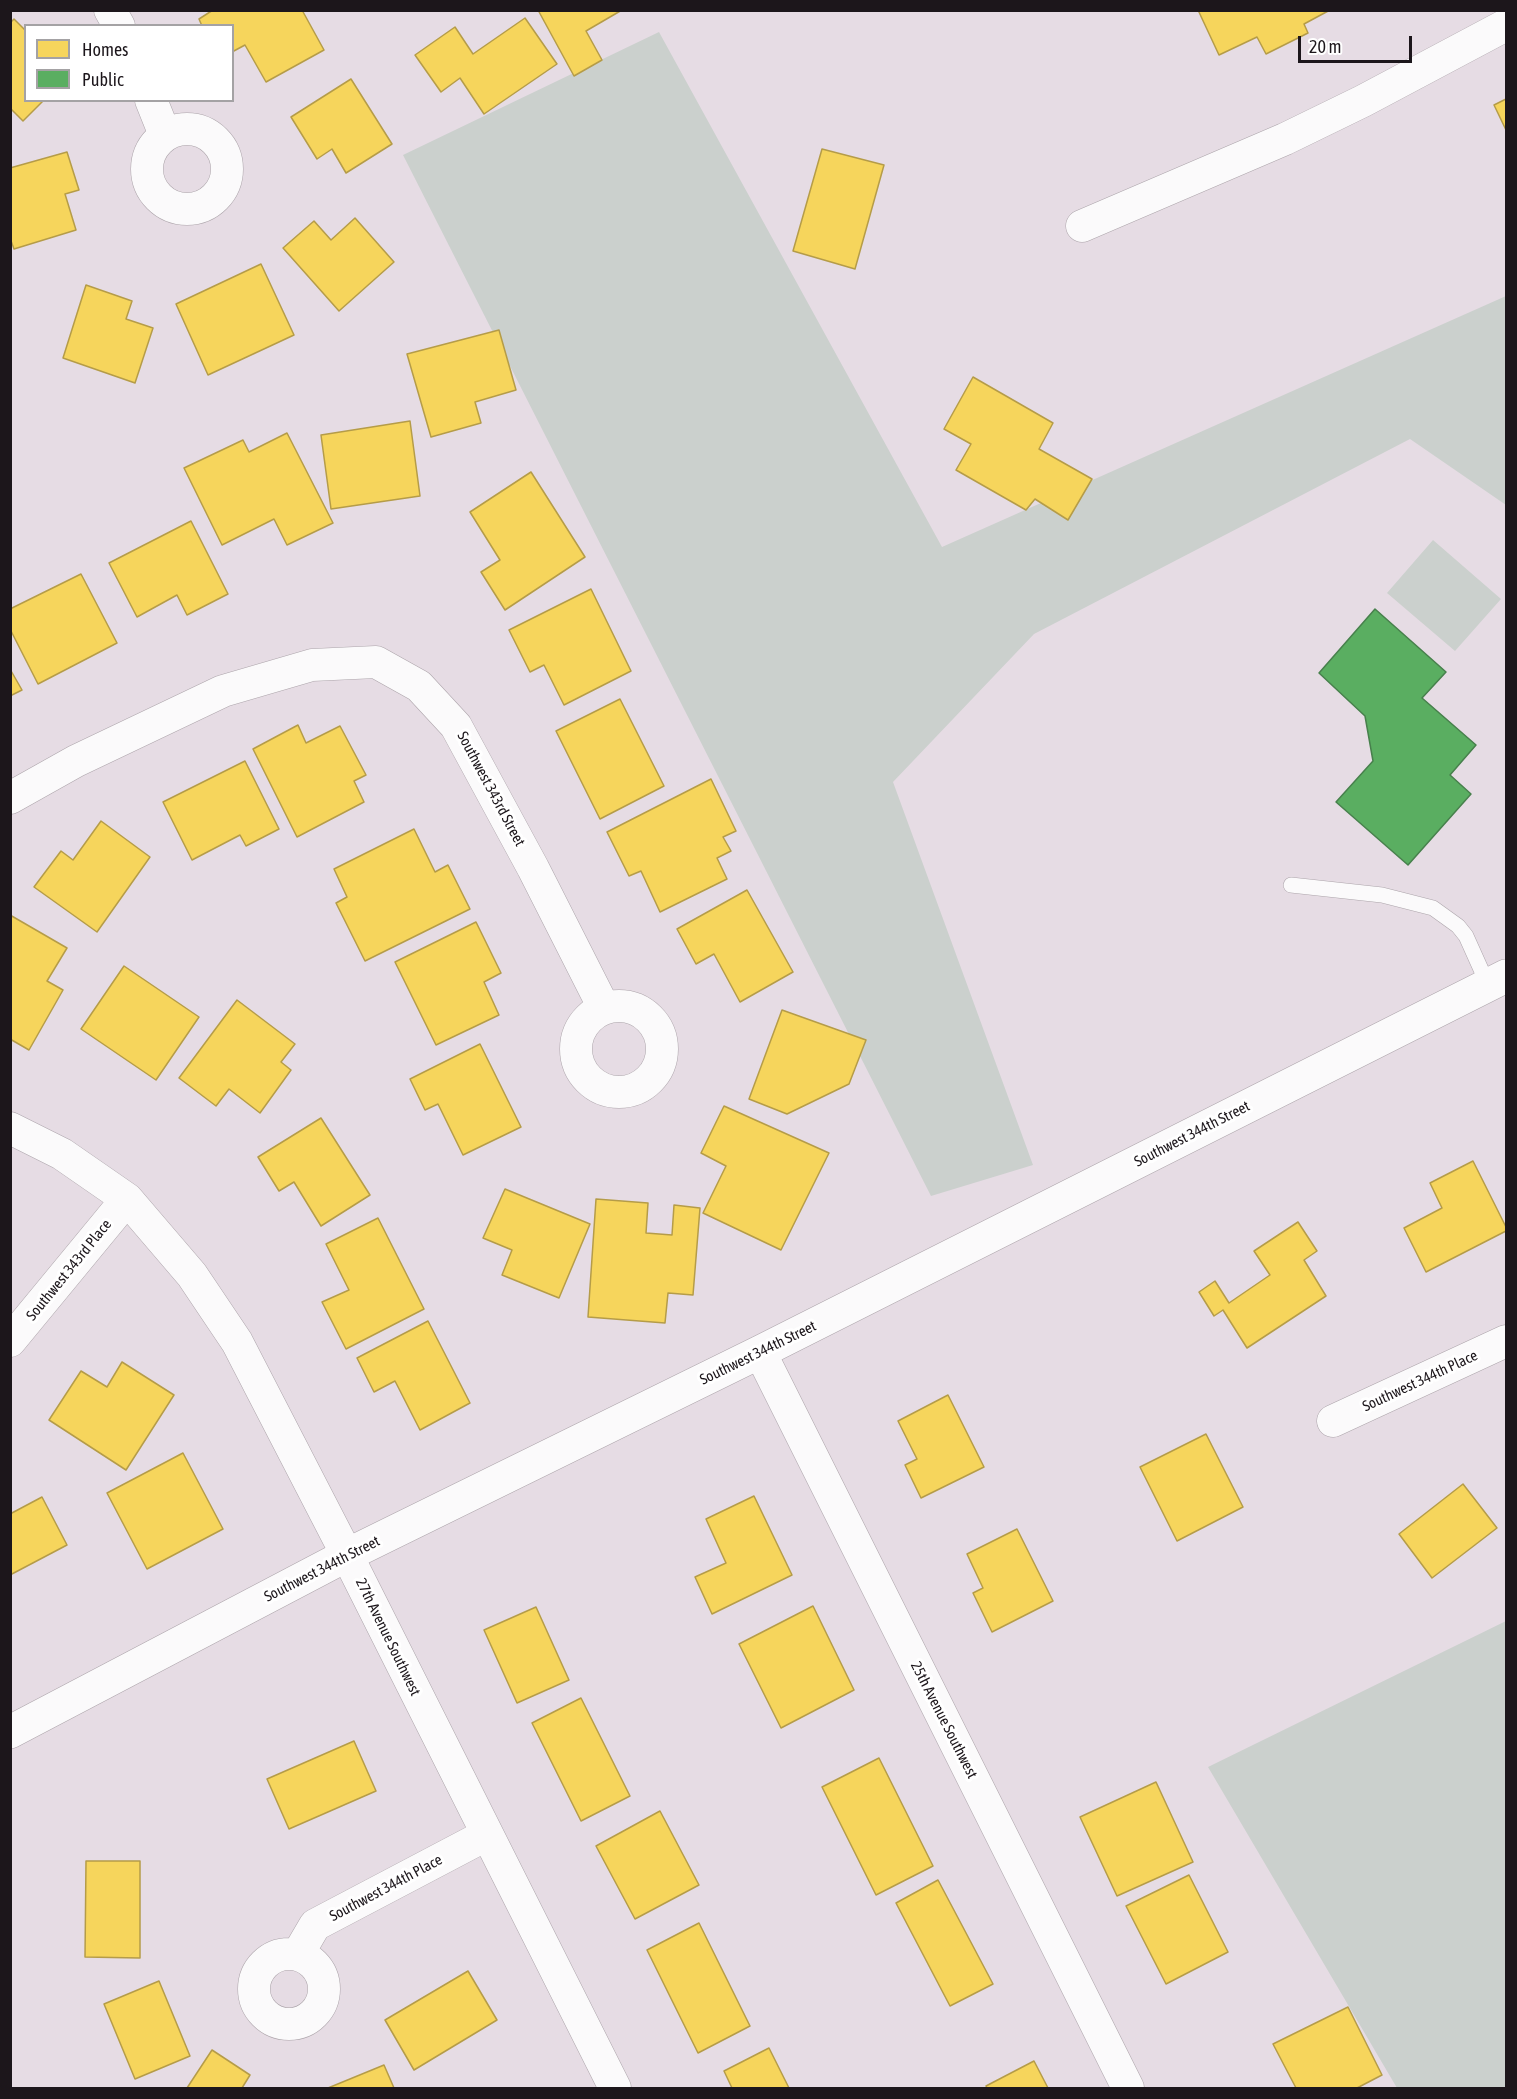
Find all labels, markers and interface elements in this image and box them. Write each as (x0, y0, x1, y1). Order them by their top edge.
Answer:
legend (24, 24, 234, 102)
scale bar (1301, 24, 1415, 62)
text: 20 m (1309, 36, 1341, 57)
text: Homes (82, 39, 128, 60)
text: Public (82, 69, 124, 90)
street label: Southwest 343rd Street (453, 729, 529, 849)
street label: Southwest 344th Street (1131, 1097, 1253, 1171)
street label: Southwest 343rd Place (23, 1216, 115, 1324)
street label: Southwest 344th Street (697, 1317, 819, 1389)
street label: Southwest 344th Place (1360, 1346, 1480, 1416)
street label: Southwest 344th Street (261, 1532, 383, 1606)
street label: 27th Avenue Southwest (352, 1575, 424, 1699)
street label: 25th Avenue Southwest (907, 1659, 981, 1781)
street label: Southwest 344th Place (327, 1851, 445, 1925)

